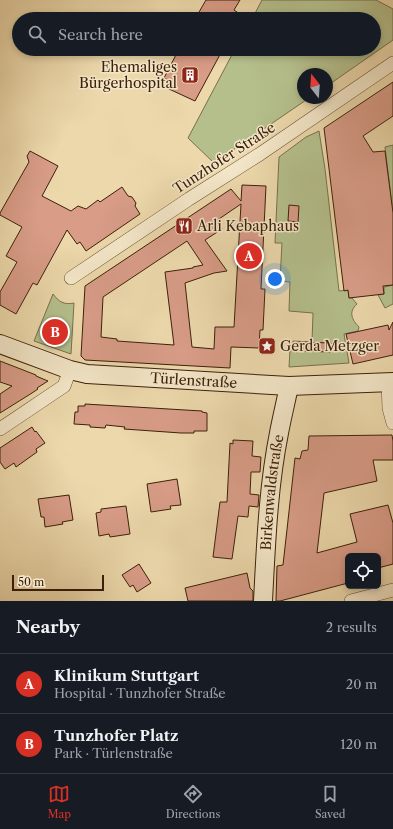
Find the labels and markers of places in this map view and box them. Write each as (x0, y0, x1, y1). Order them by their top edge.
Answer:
place label: Ehemaliges Bürgerhospital (79, 58, 177, 92)
building icon: Ehemaliges Bürgerhospital (180, 65, 200, 85)
restaurant icon: Arli Kebaphaus (174, 216, 194, 236)
place label: Arli Kebaphaus (196, 217, 299, 235)
pin: A (236, 241, 262, 271)
pin: B (42, 317, 68, 347)
place icon: Gerda Metzger (257, 336, 277, 356)
place label: Gerda Metzger (280, 337, 379, 355)

